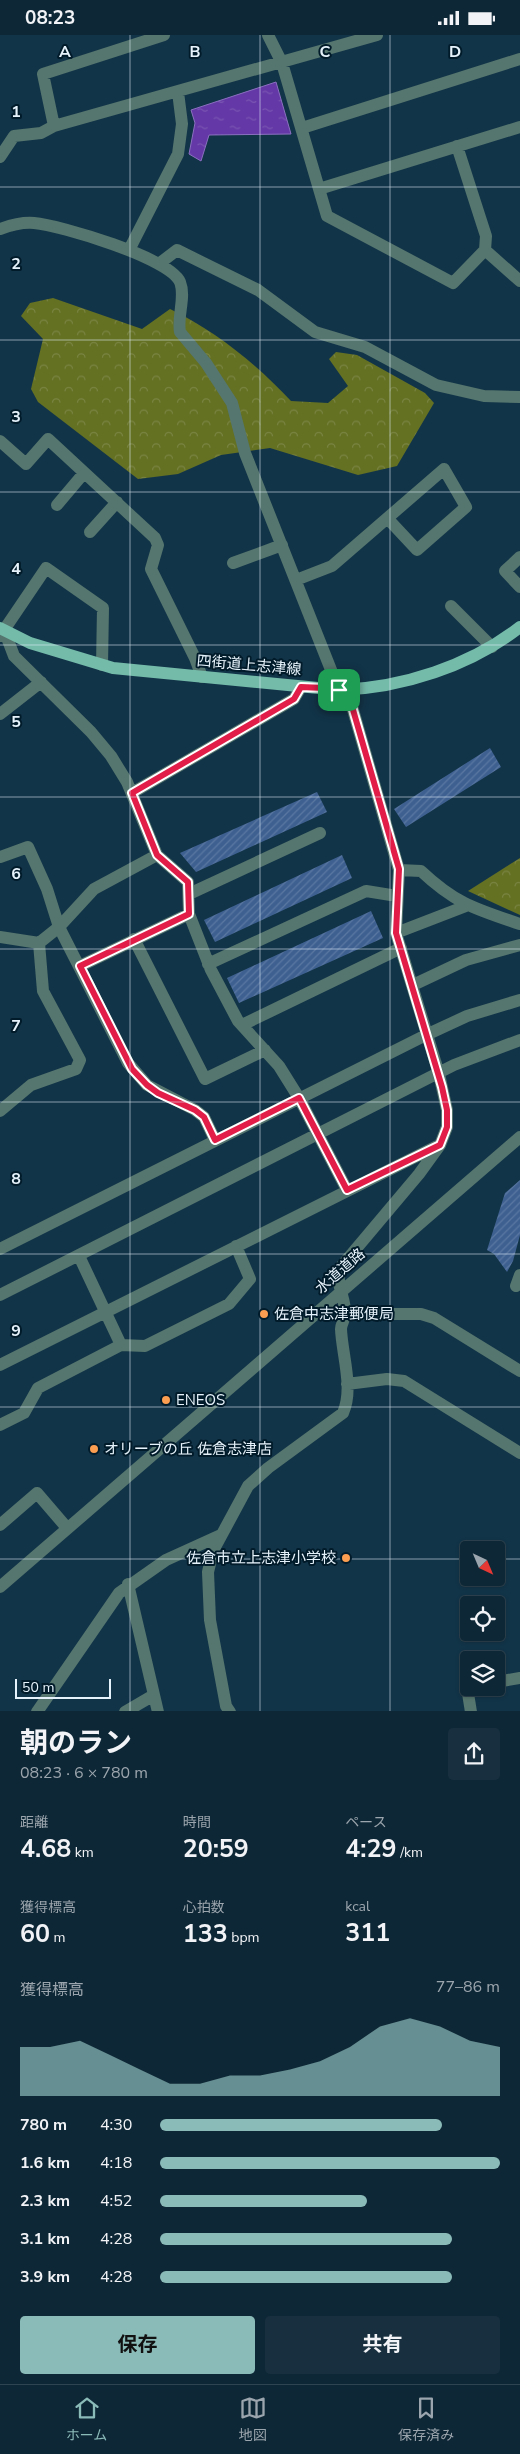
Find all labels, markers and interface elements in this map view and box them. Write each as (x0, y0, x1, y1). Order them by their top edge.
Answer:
text: 08:23 (25, 5, 75, 31)
text: A (59, 41, 71, 63)
text: B (189, 41, 201, 63)
text: C (320, 41, 331, 63)
text: D (449, 41, 461, 63)
text: 1 (11, 101, 21, 123)
text: 2 (11, 253, 21, 275)
text: 3 (11, 406, 21, 428)
text: 4 (11, 558, 21, 580)
street label: 四街道上志津線 (196, 650, 302, 680)
pin (318, 669, 360, 711)
icon: arrive (325, 676, 353, 704)
text: 5 (11, 711, 21, 733)
text: 6 (11, 863, 21, 885)
text: 7 (11, 1015, 21, 1037)
text: 8 (11, 1168, 21, 1190)
street label: 水道道路 (311, 1244, 369, 1298)
place label: 佐倉中志津郵便局 (274, 1304, 394, 1324)
marker: 佐倉中志津郵便局 (258, 1308, 270, 1320)
text: 9 (11, 1320, 21, 1342)
place label: ENEOS (176, 1390, 225, 1410)
marker: ENEOS (160, 1394, 172, 1406)
place label: オリーブの丘 佐倉志津店 (104, 1439, 272, 1459)
marker: オリーブの丘 佐倉志津店 (88, 1443, 100, 1455)
north arrow (460, 1541, 505, 1586)
map controls (460, 1541, 505, 1696)
place label: 佐倉市立上志津小学校 (186, 1548, 336, 1568)
marker: 佐倉市立上志津小学校 (340, 1552, 352, 1564)
button: locate (460, 1596, 505, 1641)
button: layers (460, 1651, 505, 1696)
scale bar (15, 1677, 111, 1700)
text: 50 m (22, 1678, 54, 1697)
text: 朝のラン (20, 1724, 132, 1762)
button: share (448, 1728, 500, 1780)
text: 08:23 · 6 × 780 m (20, 1762, 148, 1784)
text: 距離 (20, 1813, 48, 1832)
text: 時間 (183, 1813, 211, 1832)
text: ペース (345, 1813, 387, 1832)
text: 4.68 (20, 1832, 71, 1866)
text: 20:59 (183, 1832, 249, 1866)
text: 4:29 (345, 1832, 397, 1866)
text: km (71, 1843, 94, 1862)
text: /km (397, 1843, 423, 1862)
text: kcal (345, 1897, 370, 1916)
text: 獲得標高 (20, 1898, 76, 1917)
text: 心拍数 (183, 1898, 225, 1917)
text: 311 (345, 1916, 390, 1950)
text: 60 (20, 1917, 50, 1951)
text: 133 (183, 1917, 228, 1951)
text: m (50, 1928, 66, 1947)
text: bpm (228, 1928, 260, 1947)
text: 77–86 m (436, 1976, 500, 1998)
text: 獲得標高 (20, 1979, 84, 2001)
text: 780 m (20, 2114, 67, 2136)
text: 4:30 (100, 2114, 132, 2136)
text: 1.6 km (20, 2152, 70, 2174)
text: 4:18 (100, 2152, 132, 2174)
text: 2.3 km (20, 2190, 70, 2212)
text: 4:52 (100, 2190, 132, 2212)
text: 3.1 km (20, 2228, 70, 2250)
text: 4:28 (100, 2228, 132, 2250)
text: 3.9 km (20, 2266, 70, 2288)
text: 4:28 (100, 2266, 132, 2288)
button: 保存 (20, 2316, 255, 2374)
button: 共有 (265, 2316, 500, 2374)
tab: ホーム (66, 2394, 107, 2445)
tab: 地図 (239, 2394, 267, 2445)
tab: 保存済み (398, 2394, 454, 2445)

